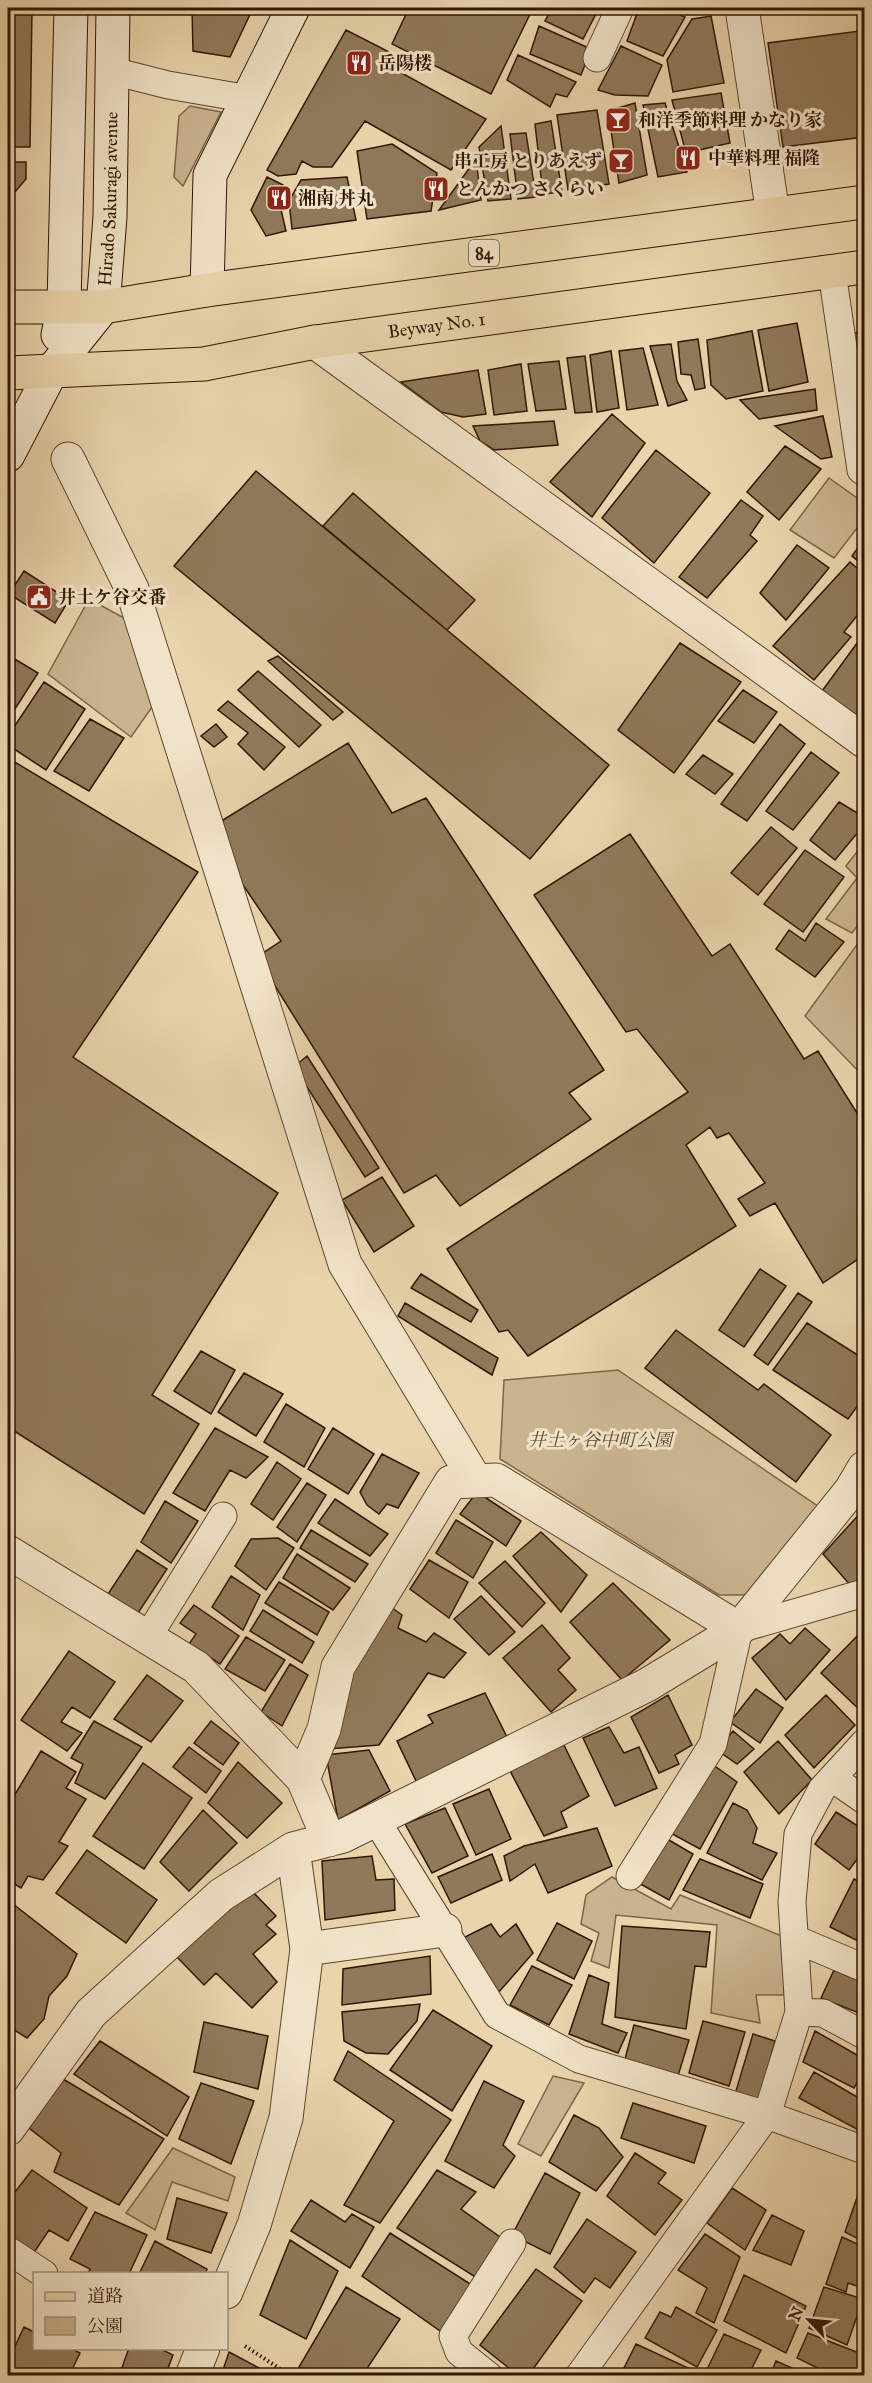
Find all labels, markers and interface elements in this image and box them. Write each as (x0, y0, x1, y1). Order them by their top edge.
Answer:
restaurant icon: 岳陽楼 (344, 48, 374, 78)
place label: 岳陽楼 (378, 52, 432, 74)
bar icon: 和洋季節料理 かなり家 (603, 105, 633, 135)
place label: 和洋季節料理 かなり家 (638, 109, 822, 131)
street label: Hirado Sakuragi avenue (94, 111, 123, 287)
restaurant icon: 中華料理 福隆 (673, 143, 703, 173)
bar icon: 串工房 とりあえず (606, 146, 636, 176)
place label: 中華料理 福隆 (708, 147, 820, 169)
place label: 串工房 とりあえず (454, 150, 602, 172)
restaurant icon: とんかつ さくらい (421, 174, 451, 204)
place label: とんかつ さくらい (456, 178, 604, 200)
restaurant icon: 湘南 丼丸 (264, 183, 294, 213)
place label: 湘南 丼丸 (298, 187, 374, 209)
road number: 84 (469, 240, 499, 266)
street label: Beyway No. 1 (386, 308, 487, 343)
public building icon: 井土ケ谷交番 (24, 582, 54, 612)
place label: 井土ケ谷交番 (58, 586, 166, 608)
park label: 井土ヶ谷中町公園 (528, 1429, 675, 1451)
legend (33, 2272, 228, 2350)
text: 道路 (87, 2285, 123, 2307)
north arrow (779, 2290, 839, 2350)
text: N (784, 2303, 808, 2324)
text: 公園 (87, 2315, 123, 2337)

